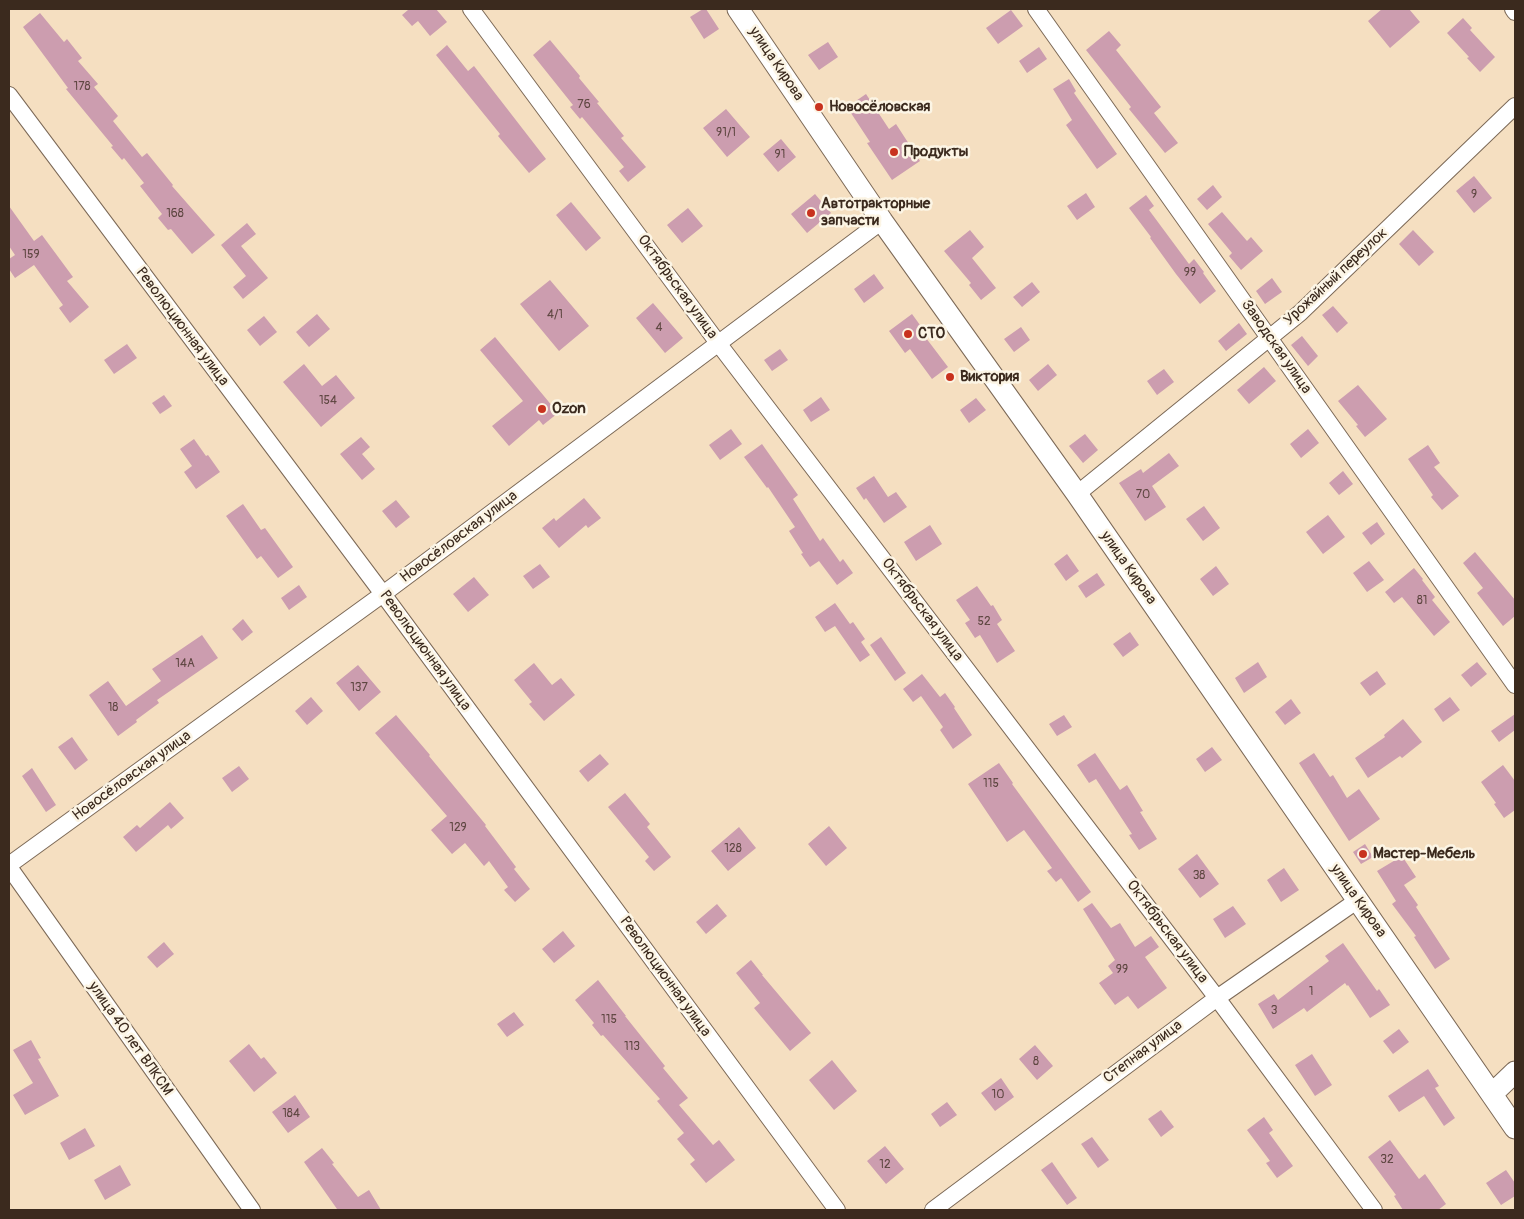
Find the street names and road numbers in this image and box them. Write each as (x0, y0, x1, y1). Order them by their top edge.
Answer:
street label: улица Кирова (745, 24, 807, 104)
street label: Урожайный переулок (1280, 224, 1392, 330)
street label: Октябрьская улица (633, 231, 721, 343)
street label: Революционная улица (132, 264, 232, 390)
street label: Заводская улица (1237, 297, 1315, 397)
street label: Новосёловская улица (397, 487, 521, 587)
street label: улица Кирова (1096, 528, 1160, 608)
street label: Октябрьская улица (877, 555, 967, 665)
street label: Революционная улица (376, 588, 474, 714)
street label: Новосёловская улица (69, 727, 195, 825)
street label: улица Кирова (1326, 861, 1390, 941)
street label: Октябрьская улица (1122, 877, 1212, 987)
street label: Революционная улица (616, 914, 714, 1040)
street label: улица 40 лет ВЛКСМ (84, 979, 176, 1099)
street label: Степная улица (1100, 1017, 1186, 1087)

